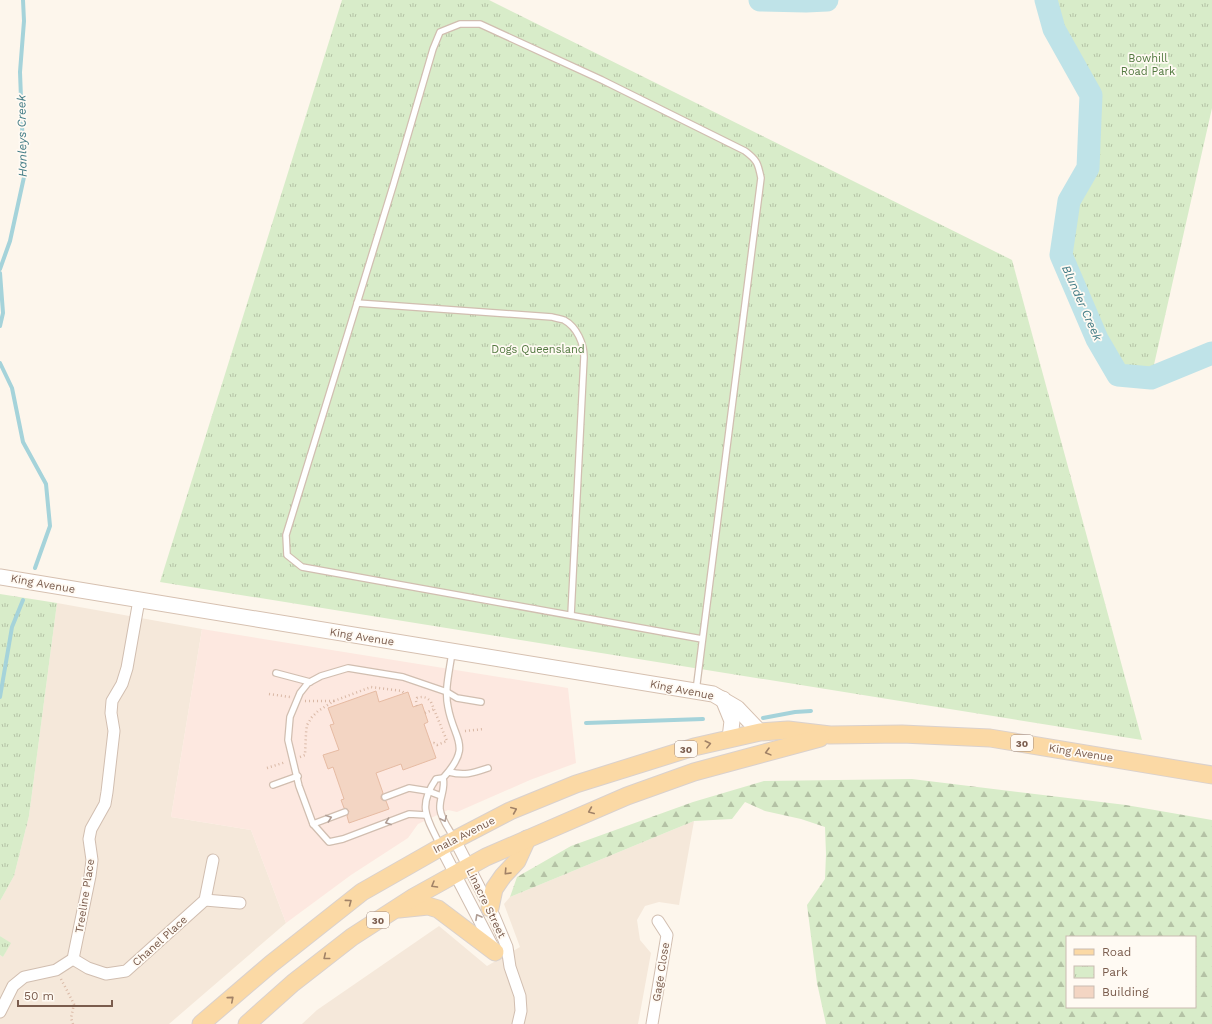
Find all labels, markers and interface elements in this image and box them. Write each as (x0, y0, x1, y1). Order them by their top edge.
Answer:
park label: Bowhill Road Park (1121, 52, 1175, 78)
water label: Hanleys Creek (14, 94, 30, 177)
water label: Blunder Creek (1059, 263, 1105, 343)
park label: Dogs Queensland (491, 343, 585, 356)
street label: King Avenue (10, 572, 76, 596)
street label: King Avenue (329, 625, 395, 649)
street label: King Avenue (649, 677, 715, 703)
road number: 30 (1011, 735, 1033, 751)
one-way arrow (704, 740, 711, 748)
road number: 30 (675, 741, 697, 757)
street label: King Avenue (1048, 741, 1114, 765)
one-way arrow (765, 747, 772, 756)
one-way arrow (511, 806, 518, 814)
one-way arrow (588, 806, 595, 814)
one-way arrow (326, 814, 333, 822)
street label: Inala Avenue (431, 814, 497, 856)
one-way arrow (439, 814, 447, 822)
one-way arrow (385, 818, 392, 826)
street label: Treeline Place (73, 858, 97, 934)
street label: Linacre Street (463, 866, 509, 940)
one-way arrow (505, 867, 512, 874)
one-way arrow (431, 881, 438, 888)
one-way arrow (344, 900, 351, 907)
road number: 30 (367, 912, 389, 928)
street label: Chanel Place (130, 913, 190, 969)
one-way arrow (475, 914, 482, 922)
legend (1066, 936, 1196, 1008)
street label: Gage Close (650, 941, 672, 1003)
text: Road (1102, 945, 1131, 959)
one-way arrow (324, 953, 331, 960)
text: Park (1102, 965, 1128, 979)
scale bar (18, 982, 112, 1008)
text: Building (1102, 985, 1149, 999)
text: 50 m (24, 989, 54, 1003)
one-way arrow (226, 996, 233, 1003)

